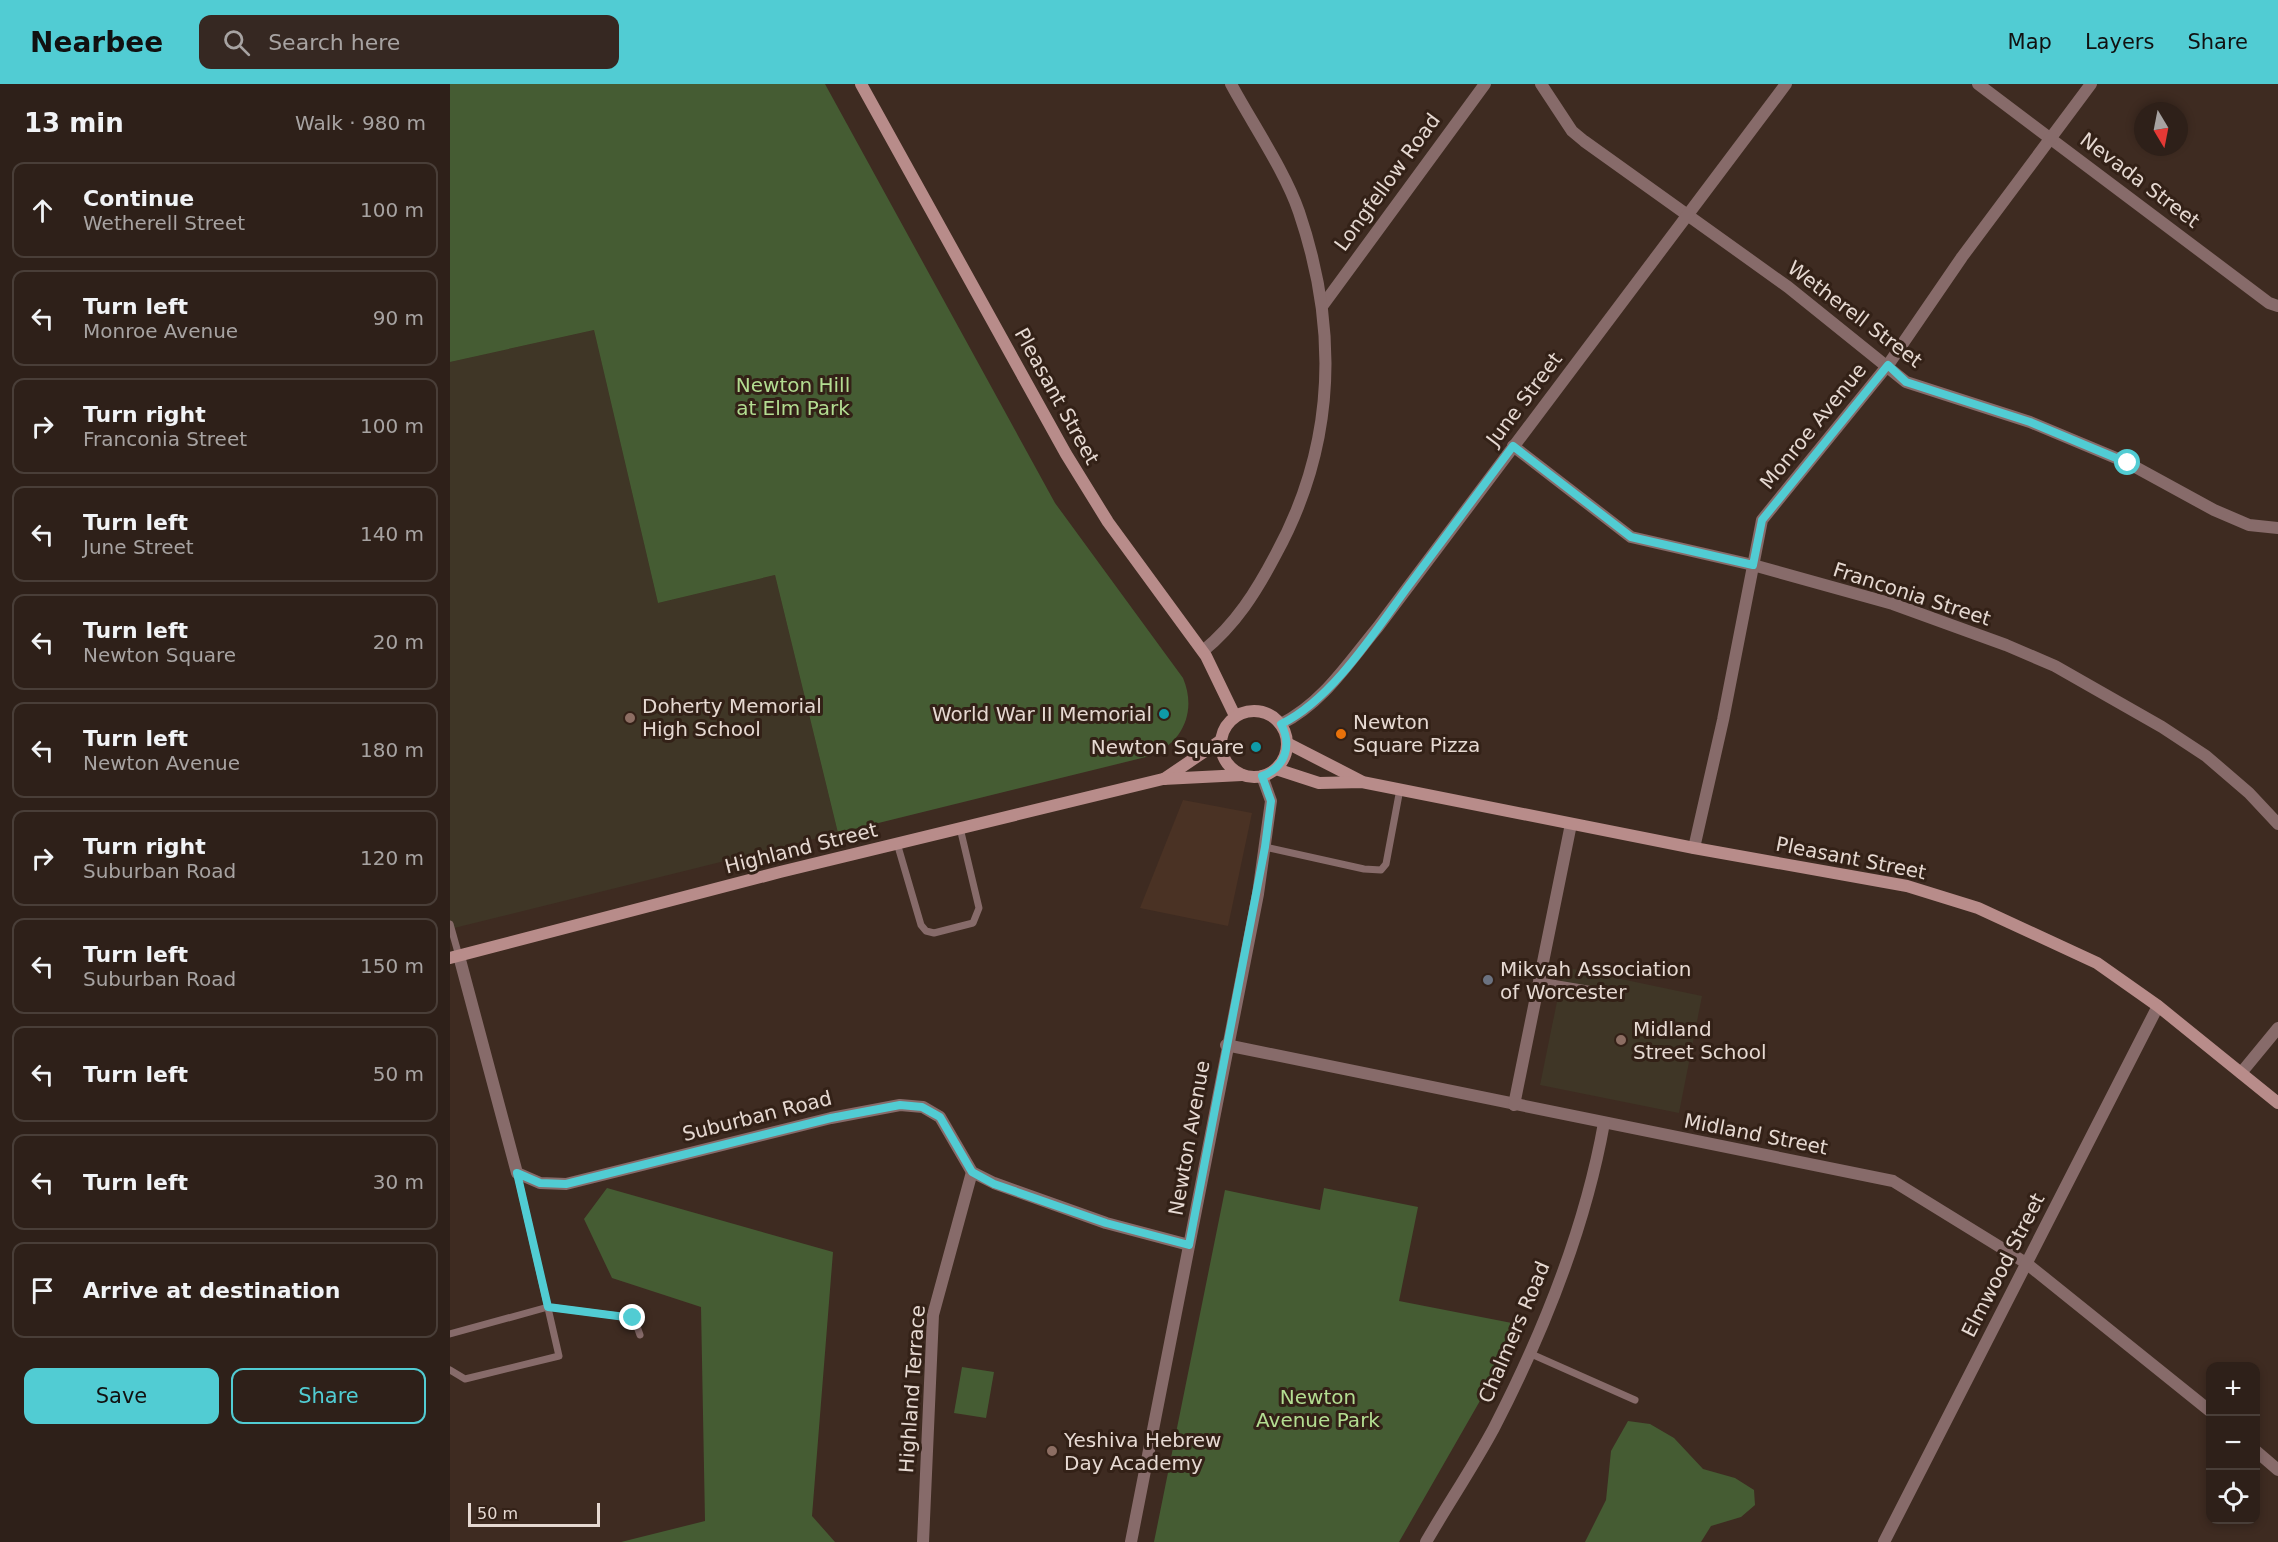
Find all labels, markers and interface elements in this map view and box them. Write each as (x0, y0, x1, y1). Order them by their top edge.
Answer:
search box (199, 15, 619, 69)
text: Nearbee (30, 26, 163, 59)
icon: search (220, 26, 253, 59)
text: Search here (268, 30, 400, 55)
text: Map (2008, 30, 2052, 54)
text: Layers (2085, 30, 2154, 54)
text: Share (2187, 30, 2248, 54)
north arrow (2134, 102, 2188, 156)
text: 13 min (24, 108, 124, 138)
street label: Longfellow Road (1329, 109, 1445, 255)
text: Walk · 980 m (295, 111, 426, 135)
street label: Nevada Street (2076, 127, 2205, 233)
text: Continue (83, 186, 194, 211)
icon: ahead (26, 194, 59, 227)
text: 100 m (360, 198, 424, 222)
text: Wetherell Street (83, 211, 245, 235)
street label: Wetherell Street (1783, 256, 1927, 372)
text: Turn left (83, 294, 188, 319)
icon: left (26, 302, 59, 335)
text: 90 m (373, 306, 424, 330)
text: Monroe Avenue (83, 319, 238, 343)
street label: Pleasant Street (1010, 323, 1105, 469)
street label: June Street (1480, 347, 1567, 452)
street label: Monroe Avenue (1755, 358, 1871, 494)
park label: Newton Hill at Elm Park (736, 373, 850, 420)
text: Turn right (83, 402, 206, 427)
icon: right (26, 410, 59, 443)
text: 100 m (360, 414, 424, 438)
text: Franconia Street (83, 427, 247, 451)
route start (2114, 449, 2140, 475)
text: Turn left (83, 510, 188, 535)
icon: left (26, 518, 59, 551)
text: 140 m (360, 522, 424, 546)
text: June Street (83, 535, 194, 559)
street label: Franconia Street (1830, 557, 1994, 631)
text: Turn left (83, 618, 188, 643)
icon: left (26, 626, 59, 659)
text: 20 m (373, 630, 424, 654)
text: Newton Square (83, 643, 236, 667)
place label: Doherty Memorial High School (642, 694, 822, 741)
place label: World War II Memorial (932, 702, 1152, 726)
marker: World War II Memorial (1157, 707, 1171, 721)
place label: Newton Square Pizza (1353, 710, 1480, 757)
marker: Doherty Memorial High School (623, 711, 637, 725)
text: Turn left (83, 726, 188, 751)
marker: Newton Square Pizza (1334, 727, 1348, 741)
icon: left (26, 734, 59, 767)
place label: Newton Square (1091, 735, 1244, 759)
text: 180 m (360, 738, 424, 762)
marker: Newton Square (1249, 740, 1263, 754)
text: Newton Avenue (83, 751, 240, 775)
street label: Highland Street (722, 817, 880, 879)
street label: Pleasant Street (1774, 832, 1928, 884)
text: Turn right (83, 834, 206, 859)
icon: right (26, 842, 59, 875)
text: 120 m (360, 846, 424, 870)
text: Suburban Road (83, 859, 236, 883)
text: Turn left (83, 942, 188, 967)
icon: left (26, 950, 59, 983)
text: 150 m (360, 954, 424, 978)
place label: Mikvah Association of Worcester (1500, 957, 1691, 1004)
text: Suburban Road (83, 967, 236, 991)
marker: Mikvah Association of Worcester (1481, 973, 1495, 987)
place label: Midland Street School (1633, 1017, 1767, 1064)
marker: Midland Street School (1614, 1033, 1628, 1047)
icon: left (26, 1058, 59, 1091)
street label: Newton Avenue (1164, 1059, 1214, 1217)
text: Turn left (83, 1062, 188, 1087)
text: 50 m (373, 1062, 424, 1086)
street label: Suburban Road (680, 1086, 834, 1146)
street label: Midland Street (1682, 1108, 1830, 1160)
icon: left (26, 1166, 59, 1199)
text: Turn left (83, 1170, 188, 1195)
text: 30 m (373, 1170, 424, 1194)
street label: Elmwood Street (1956, 1189, 2050, 1341)
street label: Chalmers Road (1473, 1258, 1555, 1406)
icon: arrive (26, 1274, 59, 1307)
text: Arrive at destination (83, 1278, 340, 1303)
route end (619, 1304, 645, 1330)
street label: Highland Terrace (894, 1304, 930, 1474)
map controls (2206, 1362, 2260, 1524)
button: + (2206, 1362, 2260, 1416)
button: Save (24, 1368, 219, 1424)
button: Share (231, 1368, 426, 1424)
park label: Newton Avenue Park (1256, 1385, 1380, 1432)
button: − (2206, 1416, 2260, 1470)
place label: Yeshiva Hebrew Day Academy (1063, 1428, 1221, 1475)
marker: Yeshiva Hebrew Day Academy (1045, 1444, 1059, 1458)
button: locate (2206, 1470, 2260, 1524)
scale bar (468, 1500, 600, 1528)
text: 50 m (477, 1504, 518, 1523)

